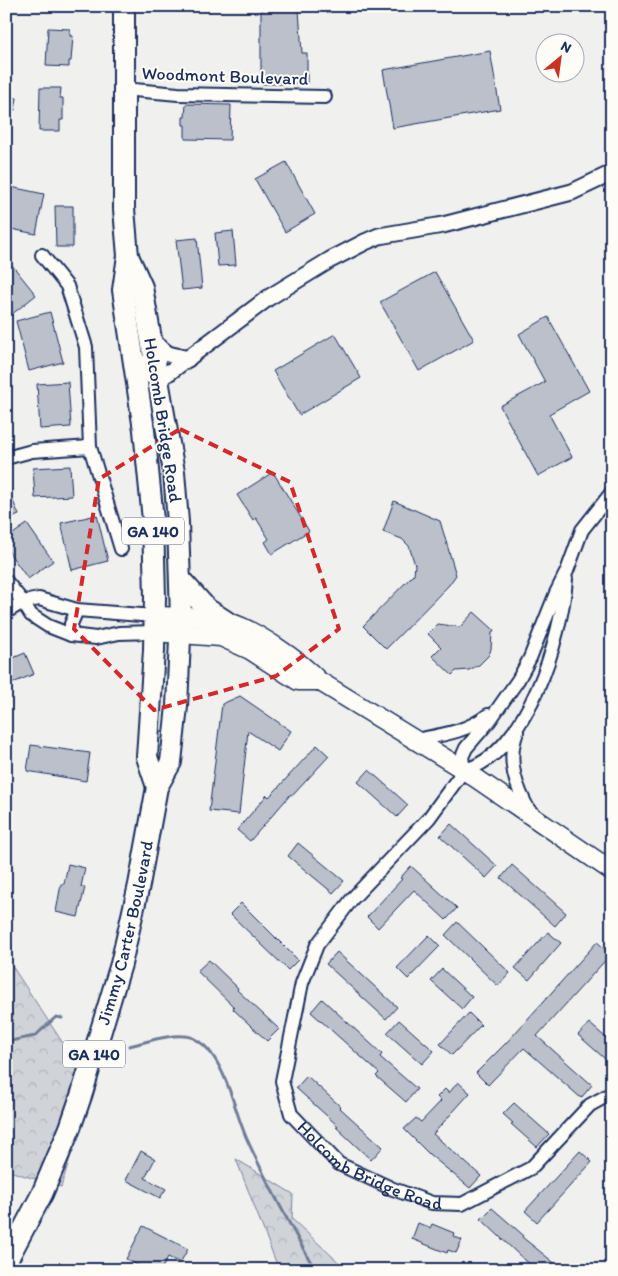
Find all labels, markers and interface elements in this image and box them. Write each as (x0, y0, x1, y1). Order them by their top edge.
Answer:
north arrow (536, 32, 586, 82)
text: N (558, 37, 574, 57)
street label: Woodmont Boulevard (141, 62, 309, 90)
street label: Holcomb Bridge Road (139, 336, 187, 504)
road number: GA 140 (122, 518, 184, 544)
street label: Jimmy Carter Boulevard (92, 839, 158, 1027)
road number: GA 140 (63, 1040, 125, 1068)
street label: Holcomb Bridge Road (293, 1116, 443, 1214)

